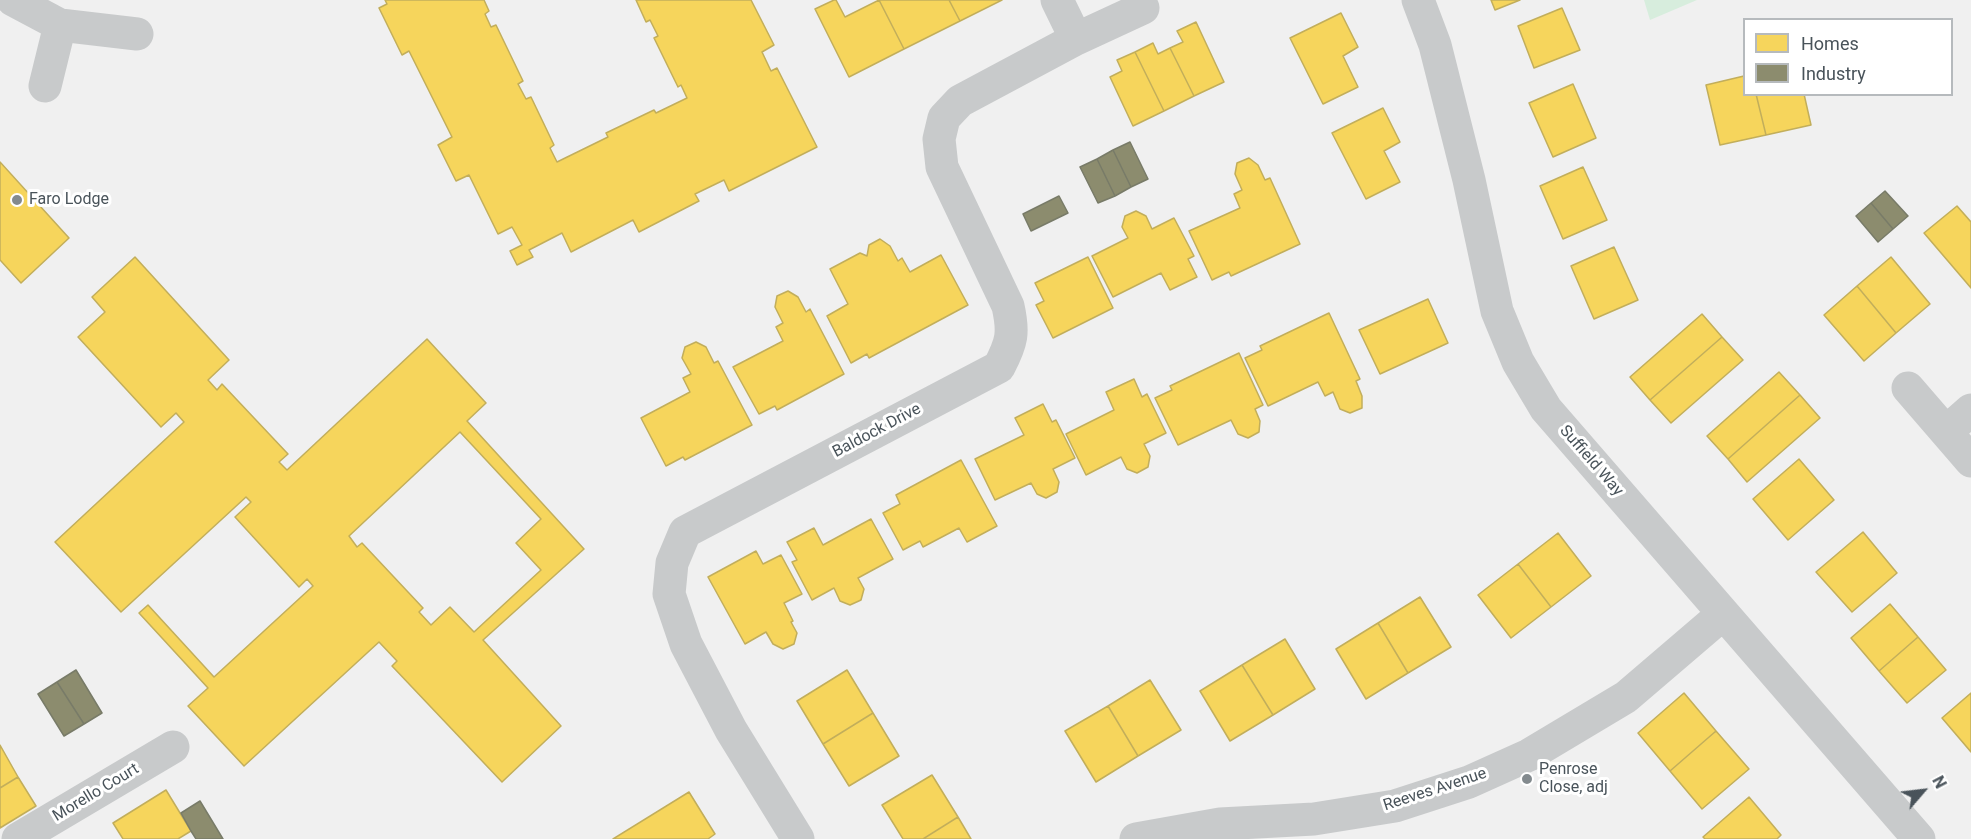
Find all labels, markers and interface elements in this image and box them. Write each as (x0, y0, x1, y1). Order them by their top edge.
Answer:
legend (1743, 18, 1953, 96)
text: Homes (1801, 33, 1859, 54)
text: Industry (1801, 63, 1866, 84)
place label: Faro Lodge (29, 190, 109, 210)
marker: Faro Lodge (10, 193, 24, 207)
street label: Baldock Drive (830, 400, 924, 462)
street label: Suffield Way (1555, 422, 1627, 500)
street label: Morello Court (49, 760, 143, 826)
place label: Penrose Close, adj (1539, 760, 1608, 798)
north arrow (1893, 761, 1953, 821)
street label: Reeves Avenue (1381, 764, 1489, 816)
marker: Penrose Close, adj (1520, 772, 1534, 786)
text: N (1928, 773, 1950, 792)

